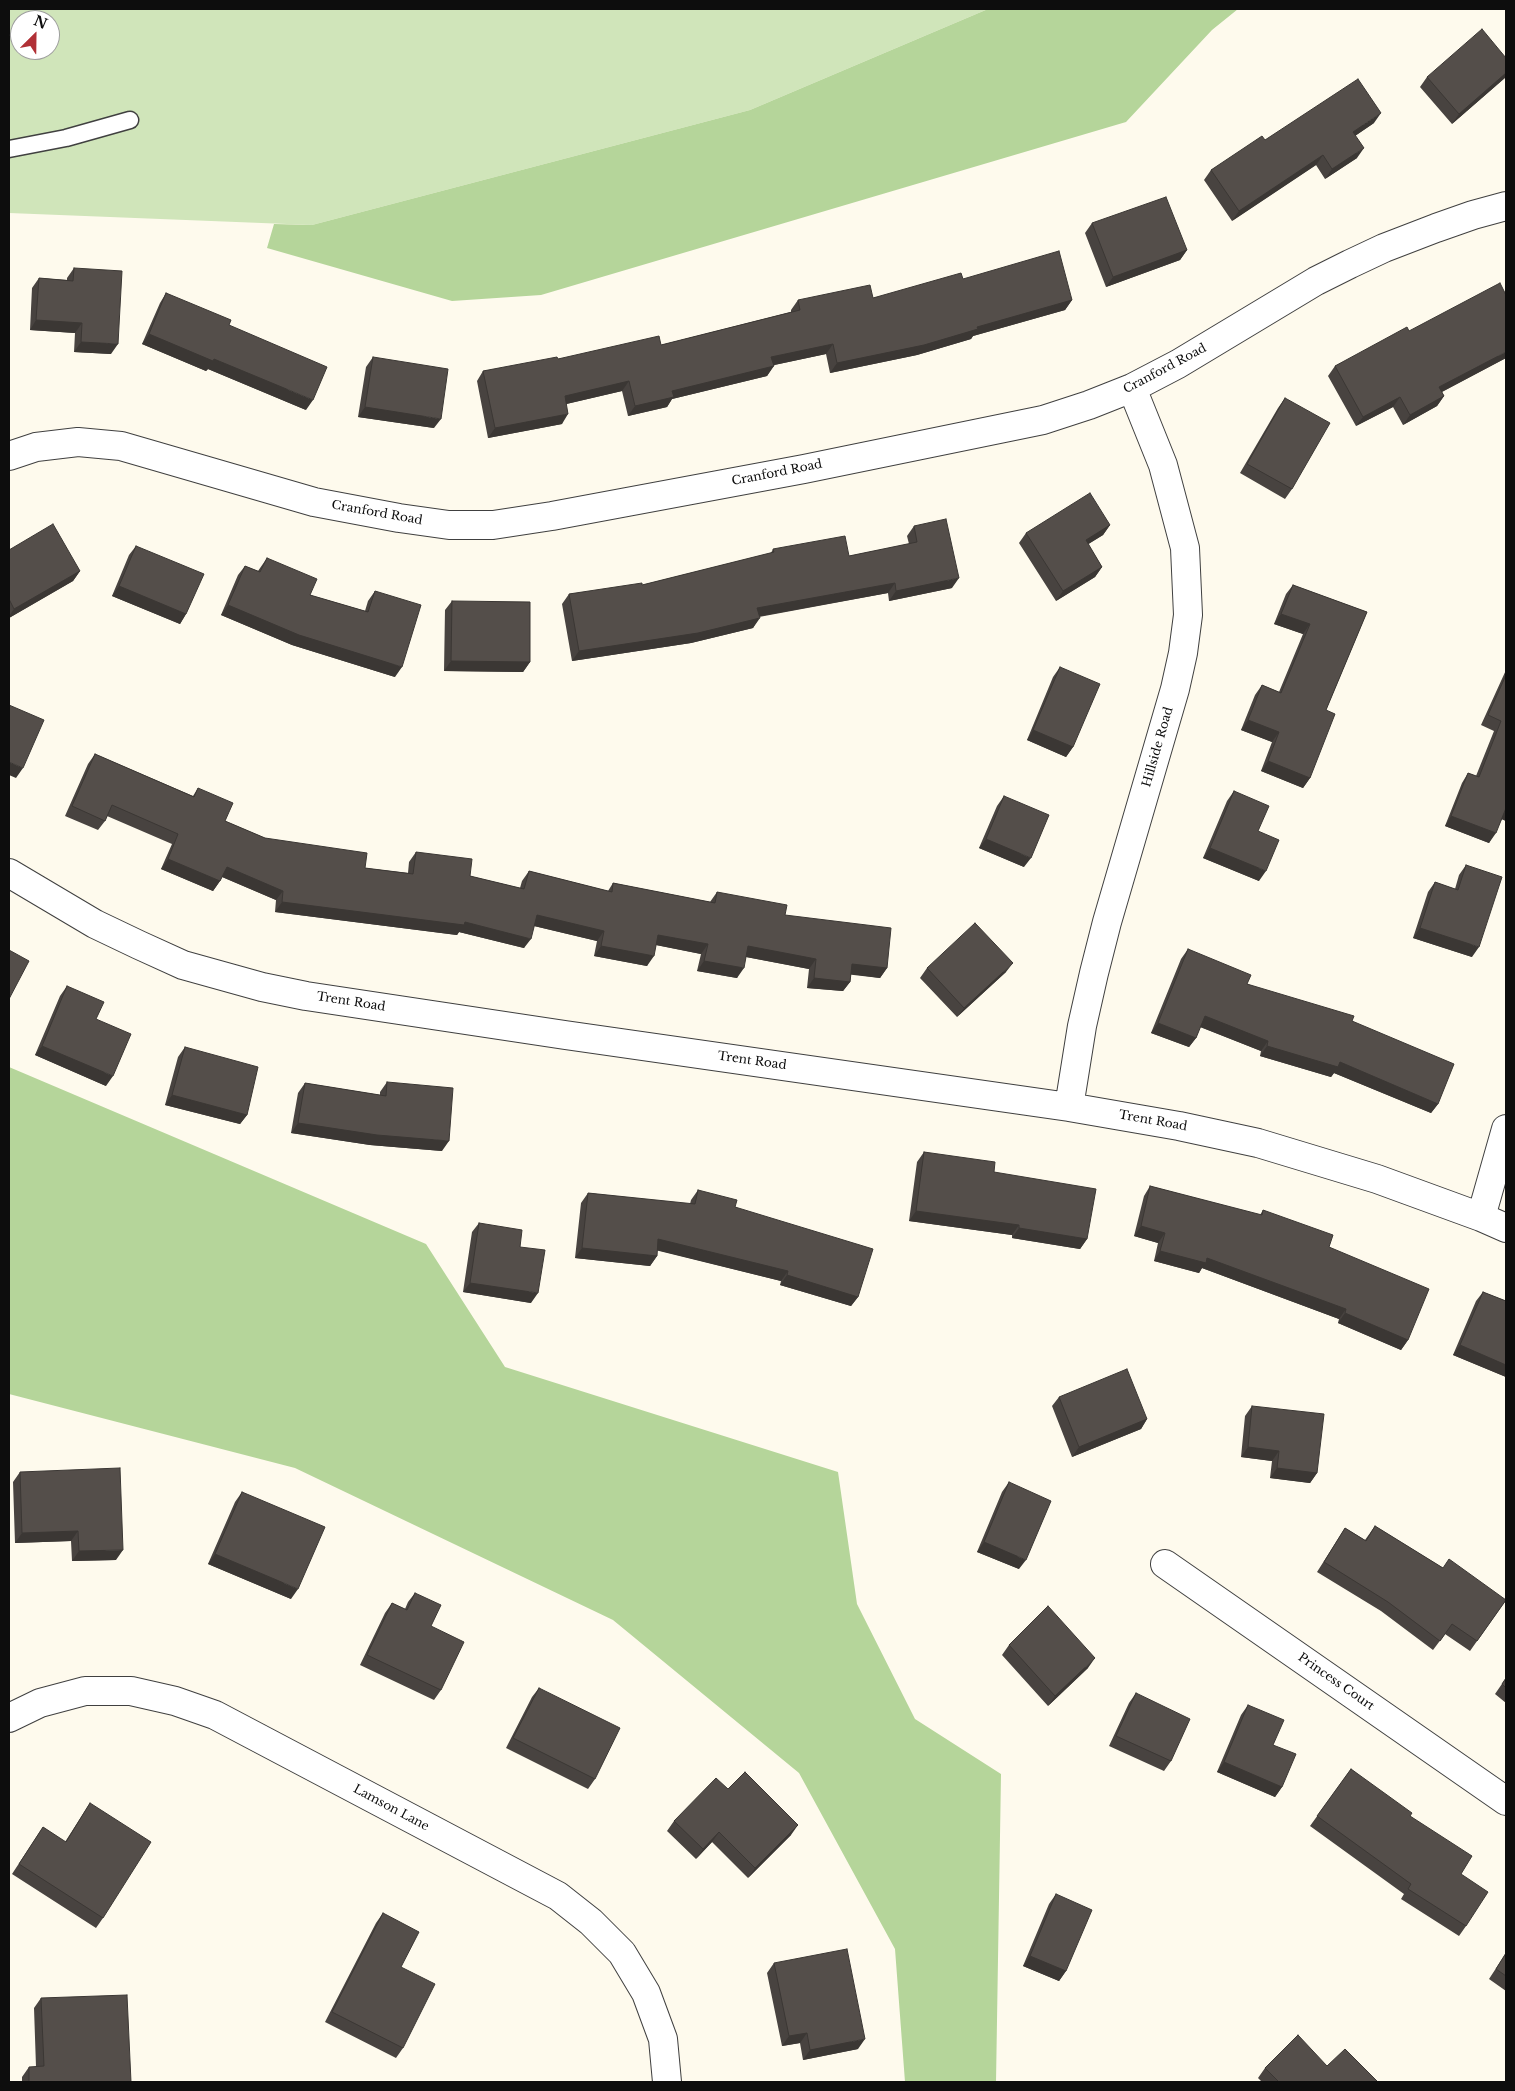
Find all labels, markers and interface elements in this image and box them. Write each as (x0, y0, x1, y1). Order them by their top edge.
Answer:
north arrow (10, 10, 60, 60)
text: N (31, 11, 50, 33)
street label: Cranford Road (1121, 341, 1209, 397)
street label: Cranford Road (730, 457, 824, 489)
street label: Cranford Road (330, 498, 424, 528)
street label: Hillside Road (1140, 705, 1176, 789)
street label: Trent Road (316, 989, 386, 1015)
street label: Trent Road (717, 1049, 787, 1073)
street label: Trent Road (1118, 1108, 1188, 1134)
street label: Princess Court (1295, 1650, 1377, 1714)
street label: Lamson Lane (351, 1782, 431, 1834)

